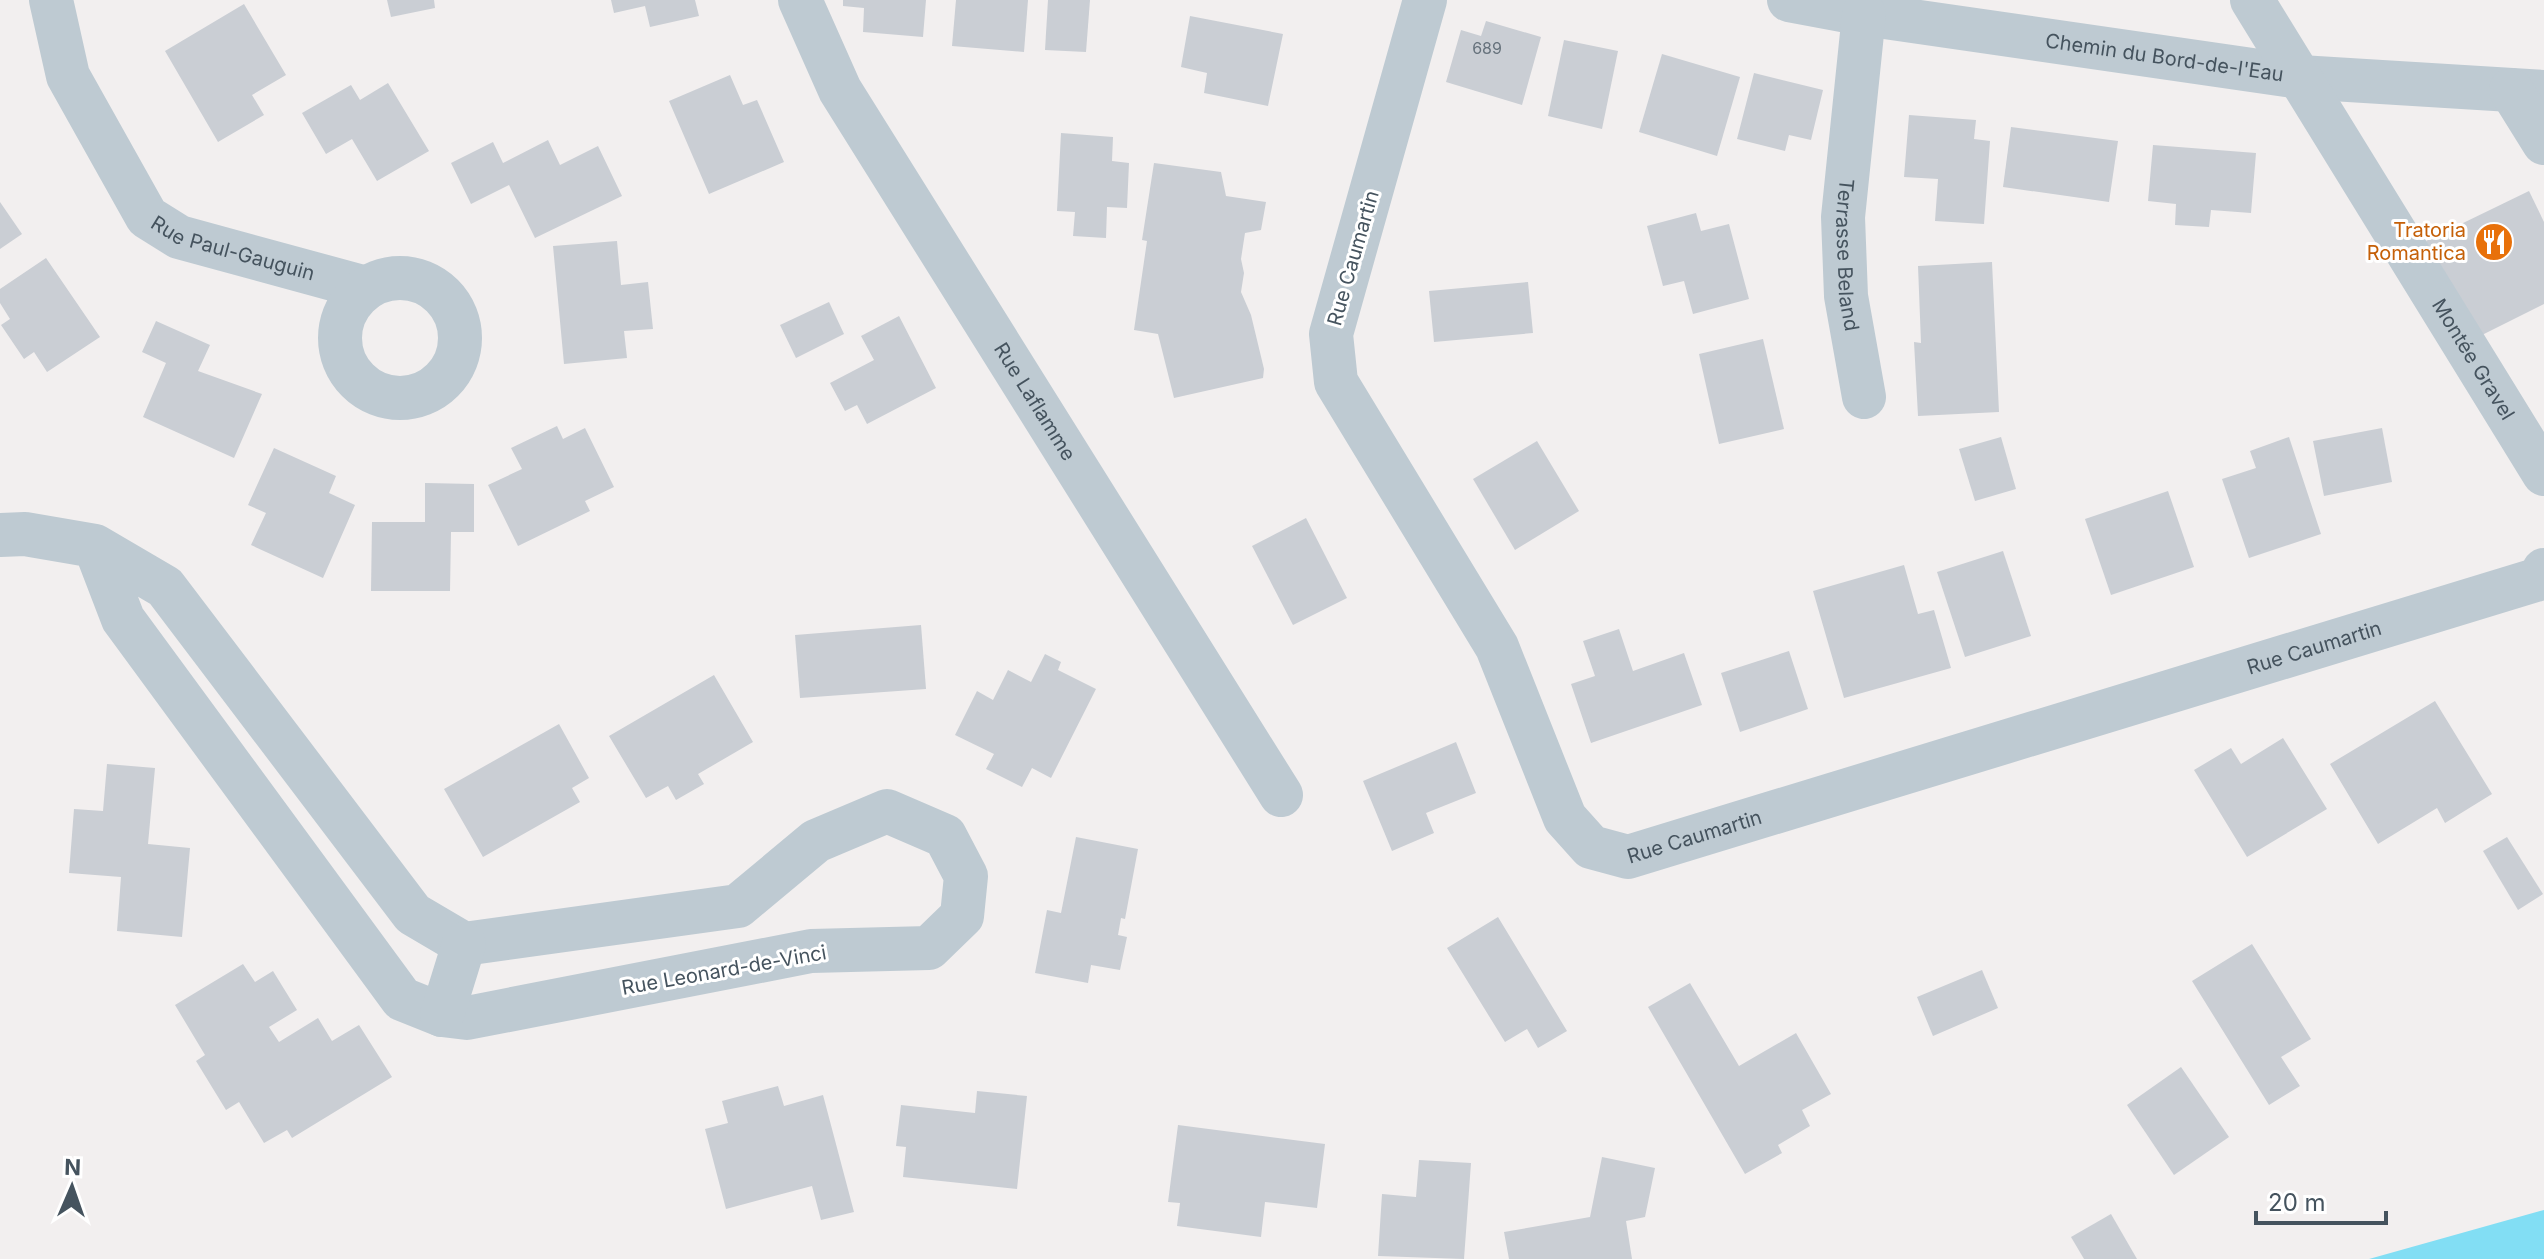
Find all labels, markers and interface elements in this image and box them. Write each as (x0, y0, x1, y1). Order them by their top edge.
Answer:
street label: Chemin du Bord-de-l'Eau (2044, 28, 2285, 87)
house number: 689 (1472, 38, 1502, 58)
street label: Terrasse Beland (1831, 177, 1864, 333)
street label: Rue Caumartin (1322, 188, 1384, 328)
street label: Rue Paul-Gauguin (147, 211, 317, 285)
place label: Tratoria Romantica (2367, 218, 2466, 265)
restaurant icon: Tratoria Romantica (2473, 221, 2515, 263)
street label: Montée Gravel (2427, 294, 2520, 424)
street label: Rue Laflamme (989, 338, 1081, 465)
street label: Rue Caumartin (2244, 616, 2384, 679)
street label: Rue Caumartin (1624, 805, 1765, 869)
street label: Rue Leonard-de-Vinci (620, 940, 828, 1000)
north arrow (32, 1147, 112, 1227)
text: N (64, 1154, 82, 1180)
scale bar (2256, 1175, 2386, 1225)
text: 20 m (2268, 1188, 2326, 1217)

